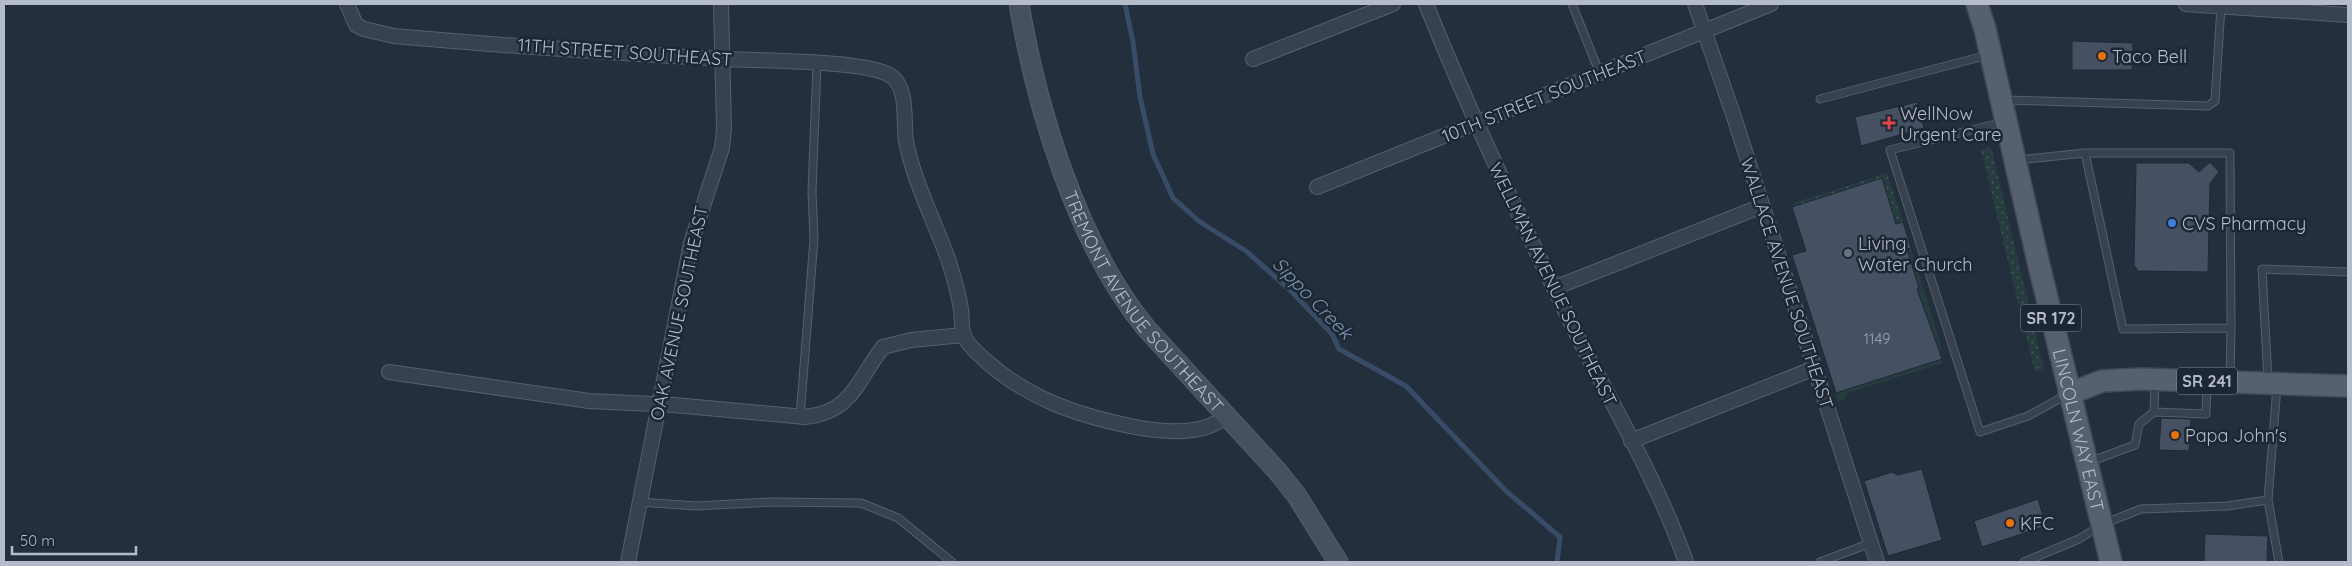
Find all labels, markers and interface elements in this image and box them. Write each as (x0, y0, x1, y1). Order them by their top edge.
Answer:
street label: 11TH STREET SOUTHEAST (517, 33, 733, 71)
street label: 10TH STREET SOUTHEAST (1438, 44, 1650, 148)
place label: Taco Bell (2112, 45, 2187, 68)
marker: Taco Bell (2096, 50, 2108, 62)
place label: WellNow Urgent Care (1900, 102, 2001, 146)
marker: WellNow Urgent Care (1882, 116, 1896, 130)
street label: WALLACE AVENUE SOUTHEAST (1735, 154, 1839, 412)
street label: WELLMAN AVENUE SOUTHEAST (1484, 159, 1622, 410)
street label: TREMONT AVENUE SOUTHEAST (1059, 187, 1229, 417)
street label: OAK AVENUE SOUTHEAST (645, 203, 713, 423)
place label: CVS Pharmacy (2182, 212, 2306, 235)
marker: CVS Pharmacy (2166, 217, 2178, 229)
place label: Living Water Church (1858, 232, 1972, 276)
marker: Living Water Church (1842, 247, 1854, 259)
water label: Sippo Creek (1268, 252, 1360, 346)
road number: SR 172 (2021, 304, 2081, 332)
house number: 1149 (1864, 329, 1890, 348)
street label: LINCOLN WAY EAST (2048, 346, 2110, 513)
road number: SR 241 (2177, 368, 2237, 394)
place label: Papa John's (2185, 424, 2287, 447)
marker: Papa John's (2169, 429, 2181, 441)
place label: KFC (2020, 512, 2054, 535)
marker: KFC (2004, 517, 2016, 529)
scale bar (12, 524, 136, 556)
text: 50 m (20, 531, 55, 550)

